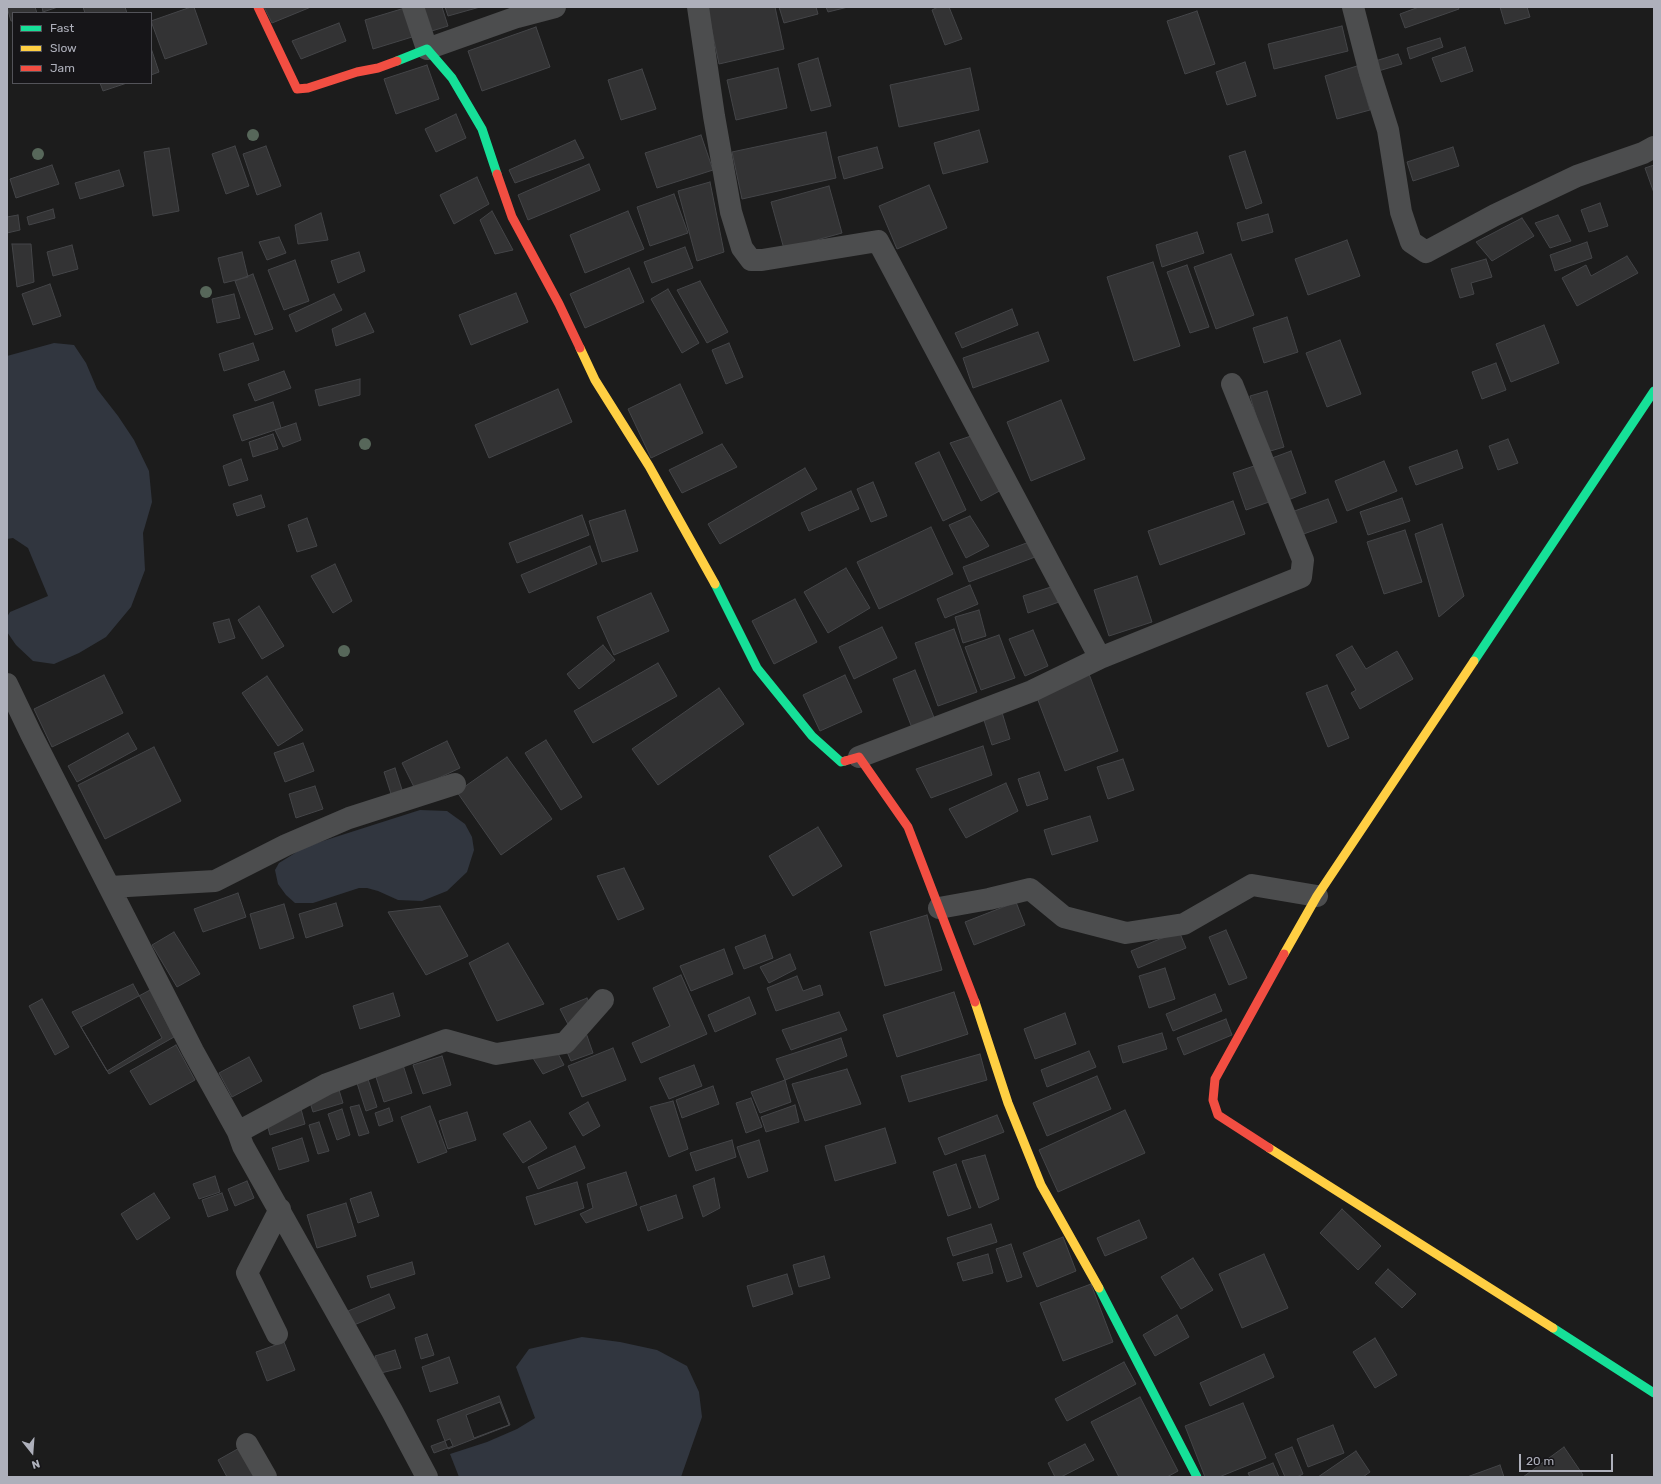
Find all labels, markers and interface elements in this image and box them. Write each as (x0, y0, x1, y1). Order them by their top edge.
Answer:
legend (12, 12, 152, 84)
text: Fast (50, 21, 74, 35)
text: Slow (50, 41, 77, 55)
text: Jam (50, 61, 75, 75)
north arrow (12, 1432, 52, 1472)
scale bar (1521, 1446, 1615, 1472)
text: 20 m (1526, 1454, 1554, 1468)
text: N (30, 1457, 41, 1471)

